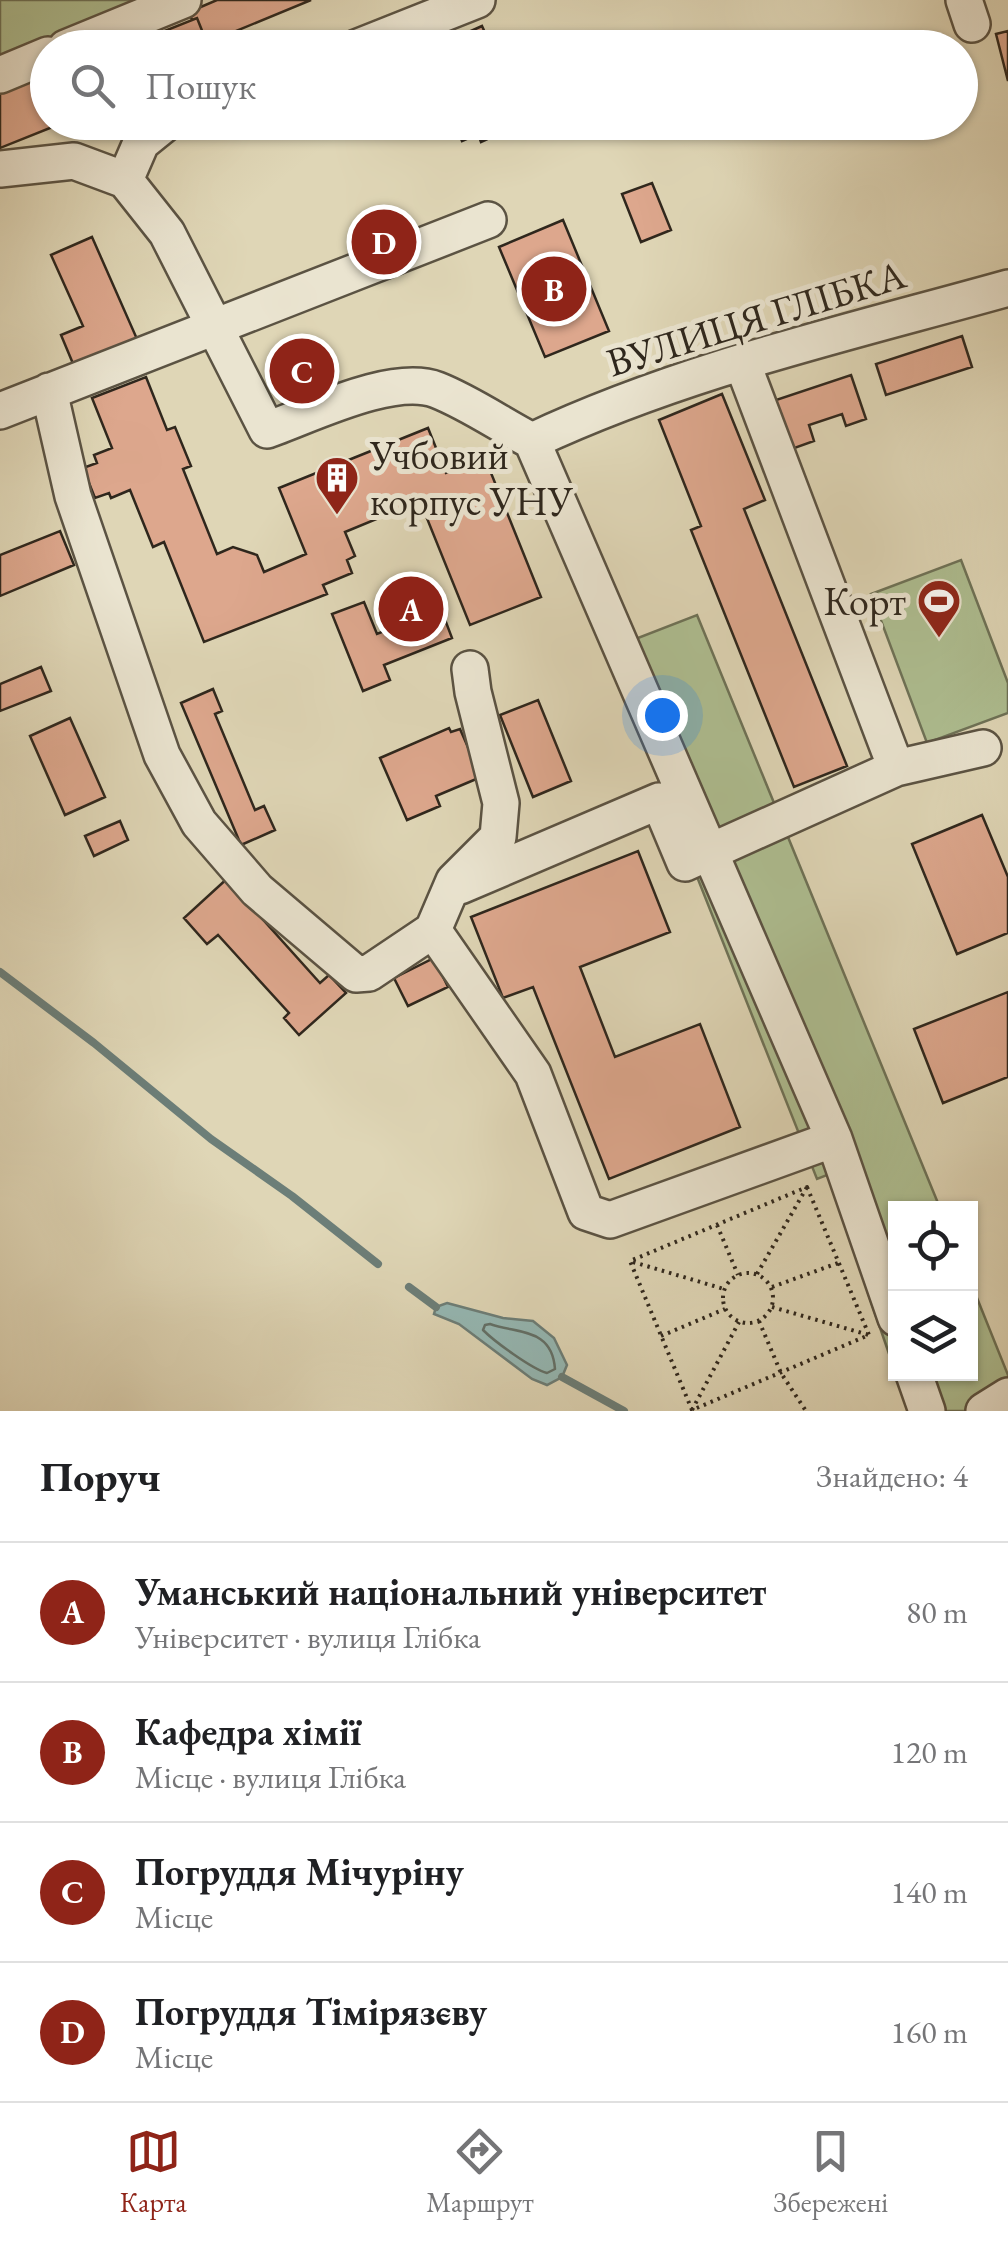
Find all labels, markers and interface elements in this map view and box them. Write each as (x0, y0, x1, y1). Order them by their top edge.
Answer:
search box (30, 30, 978, 140)
icon: search (65, 58, 120, 113)
text: Пошук (145, 61, 256, 110)
pin: D (352, 204, 416, 280)
street label: ВУЛИЦЯ ГЛІБКА (600, 248, 912, 388)
pin: B (522, 252, 586, 326)
pin: C (270, 334, 334, 408)
place label: Учбовий корпус УНУ (369, 429, 574, 527)
building icon: Учбовий корпус УНУ (314, 455, 360, 516)
pin: A (378, 572, 444, 646)
place label: Корт (823, 575, 906, 627)
sports icon: Корт (916, 578, 962, 639)
your location (637, 690, 688, 741)
map controls (888, 1201, 978, 1381)
button: locate (888, 1201, 978, 1291)
button: layers (888, 1291, 978, 1381)
text: Поруч (40, 1449, 161, 1504)
text: Знайдено: 4 (816, 1455, 968, 1497)
text: Уманський національний університет (135, 1567, 766, 1616)
text: A (61, 1591, 84, 1633)
text: 80 m (906, 1591, 968, 1633)
text: Університет · вулиця Глібка (135, 1616, 481, 1658)
text: Кафедра хімії (135, 1707, 361, 1756)
text: B (62, 1731, 83, 1773)
text: 120 m (891, 1731, 968, 1773)
text: Місце · вулиця Глібка (135, 1756, 406, 1798)
text: Погруддя Мічуріну (135, 1847, 464, 1896)
text: C (61, 1871, 84, 1913)
text: 140 m (891, 1871, 968, 1913)
text: Місце (135, 1896, 213, 1938)
text: Погруддя Тімірязєву (135, 1987, 487, 2036)
text: D (60, 2011, 85, 2053)
text: 160 m (891, 2011, 968, 2053)
text: Місце (135, 2036, 213, 2078)
tab: Карта (120, 2124, 187, 2220)
tab: Маршрут (426, 2124, 534, 2220)
tab: Збережені (773, 2124, 888, 2220)

